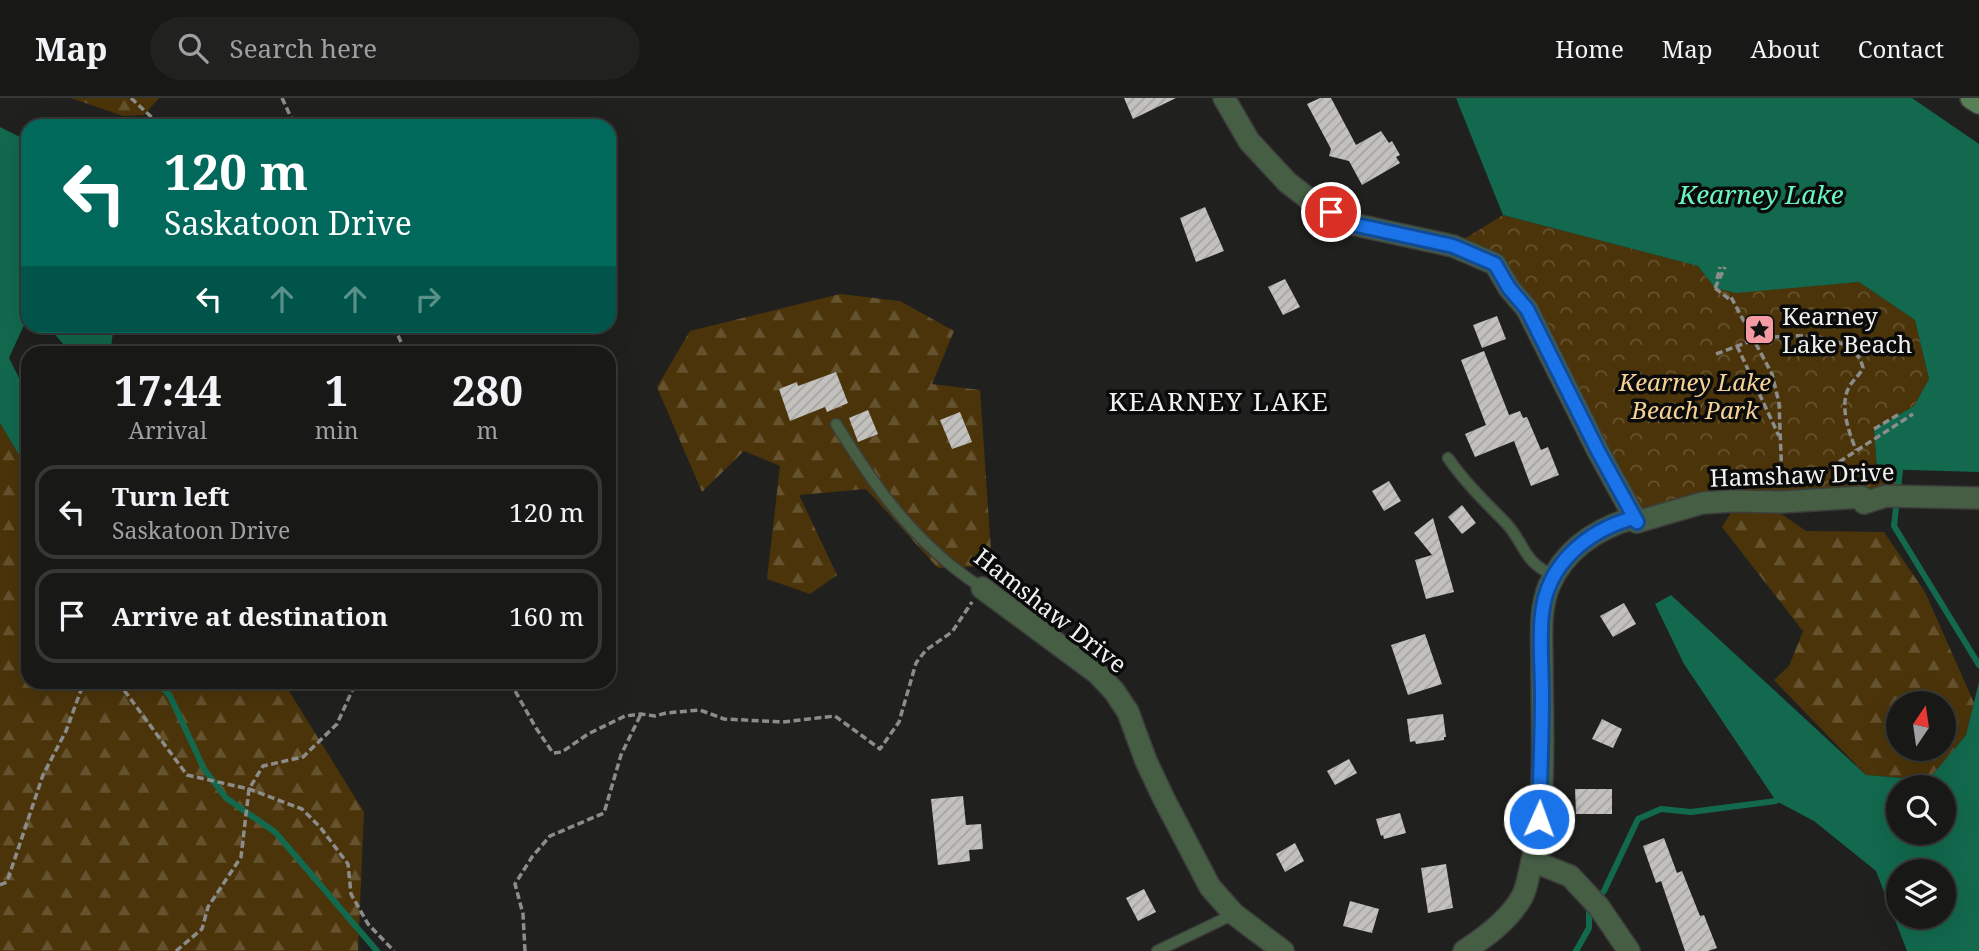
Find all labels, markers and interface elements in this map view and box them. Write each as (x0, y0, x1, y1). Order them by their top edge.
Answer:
search box (150, 17, 640, 80)
text: Map (35, 26, 108, 71)
icon: search (174, 29, 212, 67)
text: Search here (230, 30, 377, 66)
text: Home (1555, 32, 1624, 65)
text: Map (1662, 32, 1713, 65)
text: About (1751, 32, 1820, 65)
text: Contact (1858, 32, 1944, 65)
text: 120 m (164, 138, 308, 204)
icon: left (49, 147, 140, 238)
water label: Kearney Lake (1678, 176, 1844, 212)
pin (1301, 182, 1361, 242)
icon: arrive (1312, 193, 1350, 231)
text: Saskatoon Drive (164, 201, 412, 244)
icon: left (190, 280, 228, 318)
icon: ahead (263, 280, 301, 318)
icon: ahead (336, 280, 374, 318)
icon: right (409, 280, 447, 318)
place label: Kearney Lake Beach (1782, 299, 1912, 360)
place icon: Kearney Lake Beach (1742, 312, 1776, 346)
text: 17:44 (114, 361, 222, 418)
text: 1 (325, 361, 349, 418)
text: 280 (452, 361, 523, 418)
park label: Kearney Lake Beach Park (1618, 365, 1771, 426)
district label: KEARNEY LAKE (1108, 383, 1330, 419)
text: Arrival (129, 414, 207, 446)
text: min (315, 414, 359, 446)
text: m (476, 414, 498, 446)
street label: Hamshaw Drive (1709, 454, 1895, 494)
text: Turn left (112, 478, 229, 514)
icon: left (53, 493, 91, 531)
text: 120 m (509, 494, 584, 530)
text: Saskatoon Drive (112, 514, 290, 546)
street label: Hamshaw Drive (968, 540, 1134, 680)
icon: arrive (53, 597, 91, 635)
text: Arrive at destination (112, 598, 388, 634)
text: 160 m (509, 598, 584, 634)
north arrow (1886, 691, 1956, 761)
map controls (1886, 691, 1956, 929)
button: search (1886, 775, 1956, 845)
position arrow (1502, 782, 1576, 856)
button: layers (1886, 859, 1956, 929)

